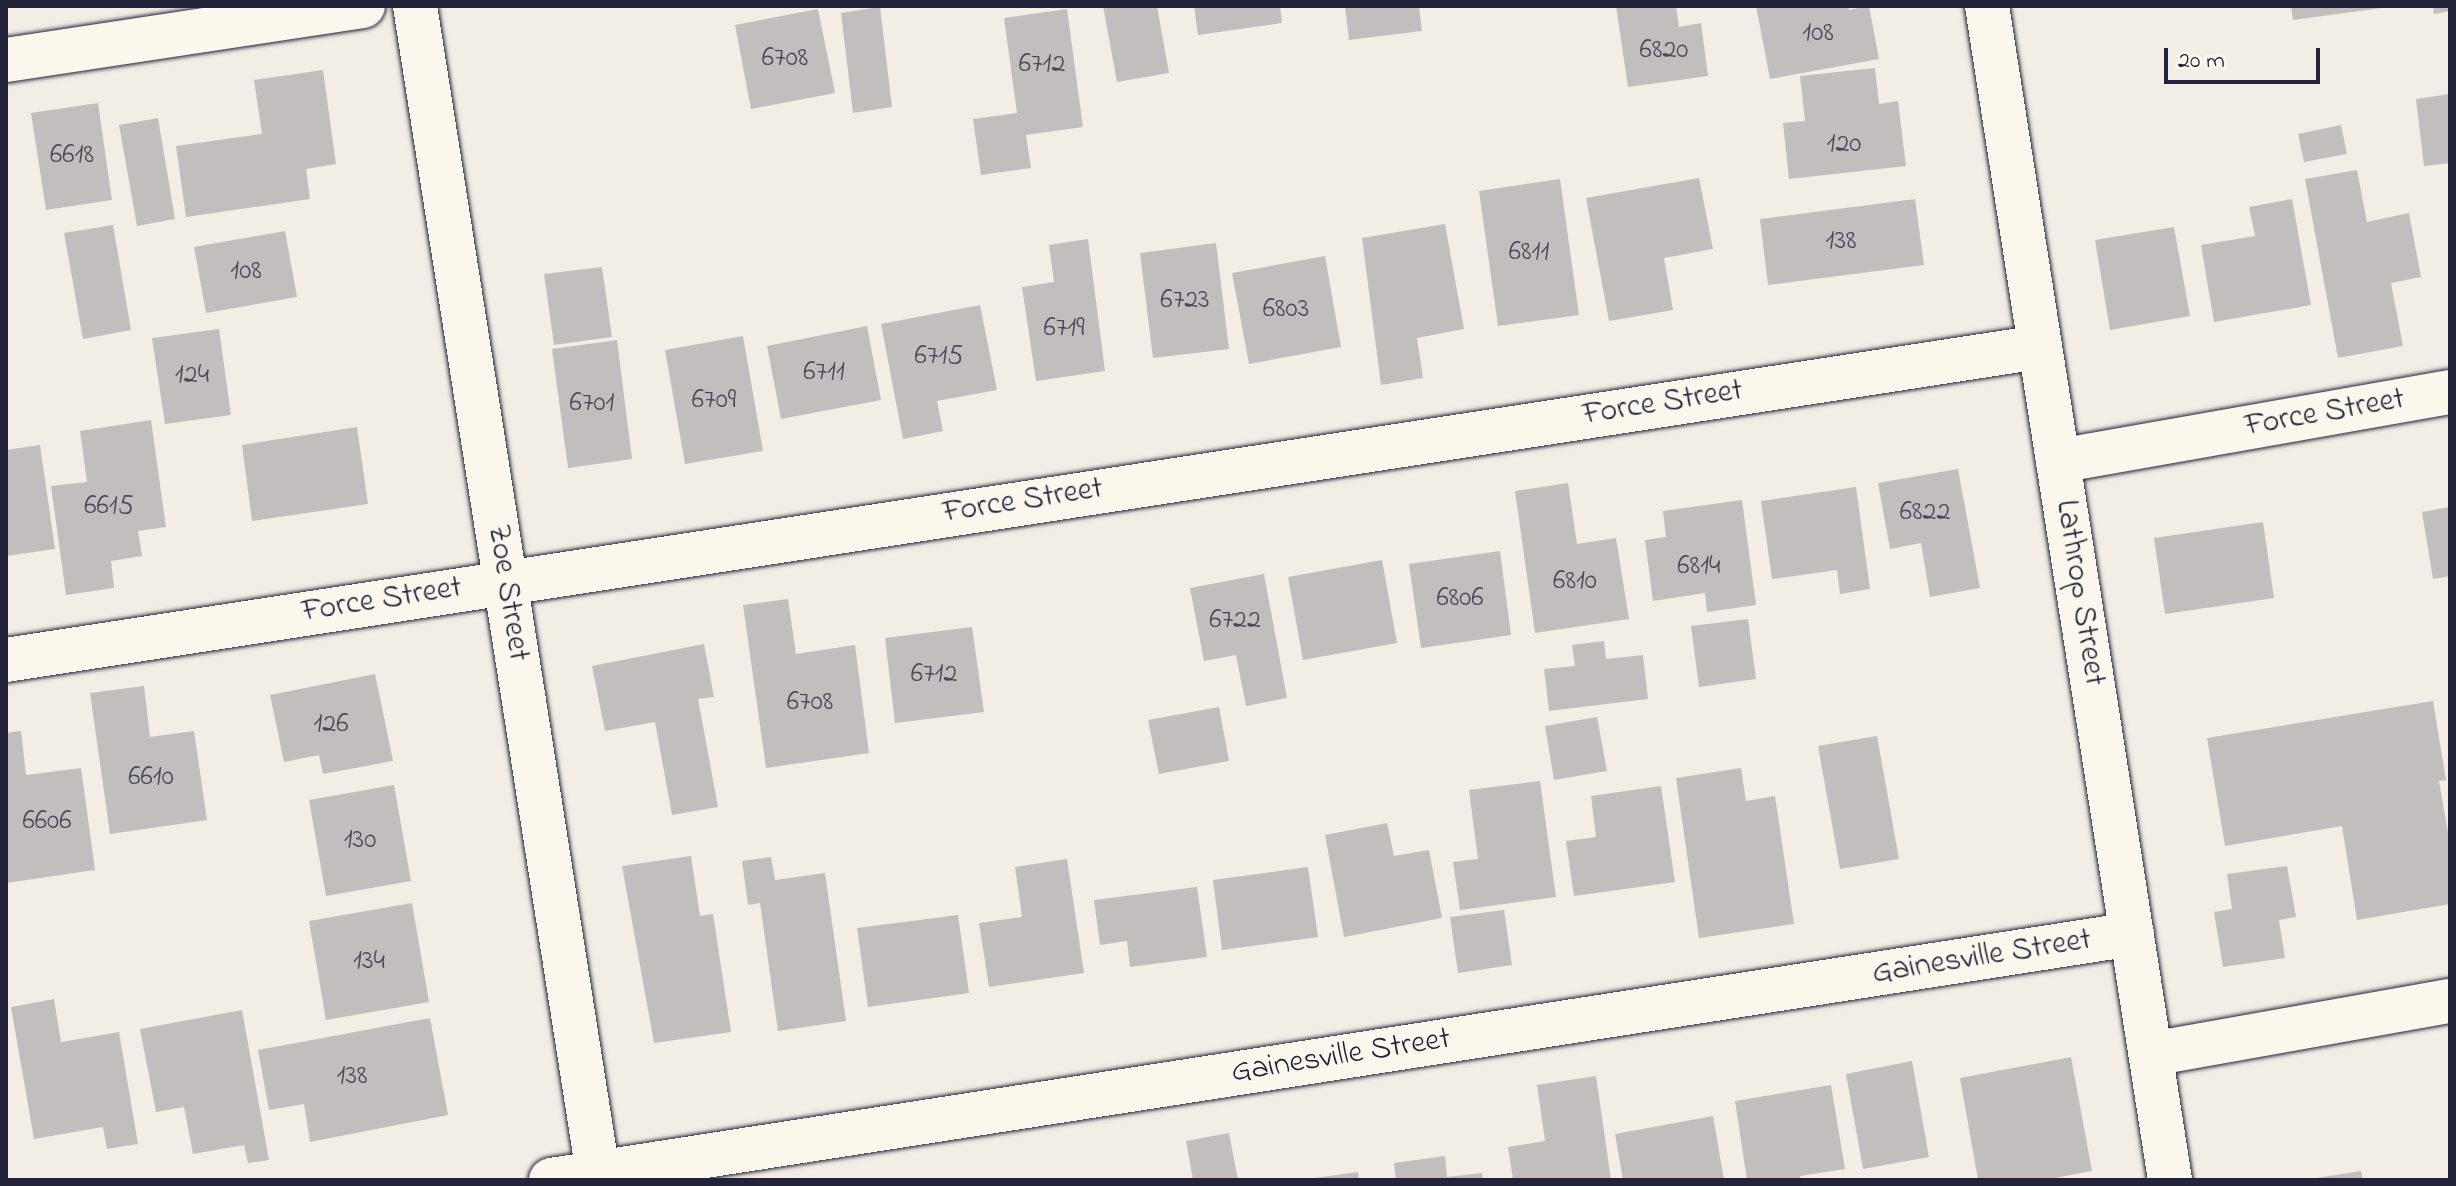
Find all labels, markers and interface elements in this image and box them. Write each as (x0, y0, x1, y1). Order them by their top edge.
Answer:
house number: 108 (1802, 17, 1834, 51)
scale bar (2168, 32, 2324, 82)
house number: 6820 (1640, 34, 1688, 68)
house number: 6708 (762, 42, 808, 76)
text: 20 m (2178, 44, 2225, 79)
house number: 6712 (1019, 48, 1065, 82)
house number: 120 (1827, 128, 1861, 162)
house number: 6618 (50, 139, 94, 173)
house number: 138 (1826, 225, 1856, 259)
house number: 6811 (1509, 236, 1549, 270)
house number: 108 (230, 255, 262, 289)
house number: 6723 (1160, 284, 1210, 318)
house number: 6803 (1263, 293, 1309, 327)
house number: 6719 (1043, 312, 1085, 346)
house number: 6715 (915, 340, 963, 374)
house number: 6711 (803, 356, 845, 390)
house number: 124 (175, 359, 209, 393)
street label: Force Street (1580, 372, 1746, 436)
street label: Force Street (2242, 381, 2408, 447)
house number: 6709 (692, 384, 736, 418)
house number: 6701 (570, 387, 614, 421)
street label: Force Street (940, 470, 1106, 534)
house number: 6615 (84, 490, 134, 524)
house number: 6822 (1900, 496, 1950, 530)
street label: Lathrop Street (2045, 497, 2113, 689)
street label: Zoe Street (477, 522, 537, 664)
house number: 6814 (1677, 550, 1721, 584)
house number: 6810 (1553, 565, 1597, 599)
street label: Force Street (299, 569, 465, 633)
house number: 6806 (1436, 582, 1484, 616)
house number: 6722 (1209, 604, 1261, 638)
house number: 6712 (911, 658, 957, 692)
house number: 6708 (787, 686, 833, 720)
house number: 126 (313, 708, 349, 742)
house number: 6610 (128, 761, 174, 795)
house number: 6606 (22, 805, 72, 839)
house number: 130 (344, 824, 376, 858)
street label: Gainesville Street (1870, 922, 2094, 994)
house number: 134 (353, 945, 385, 979)
street label: Gainesville Street (1229, 1021, 1453, 1093)
house number: 138 (337, 1060, 367, 1094)

